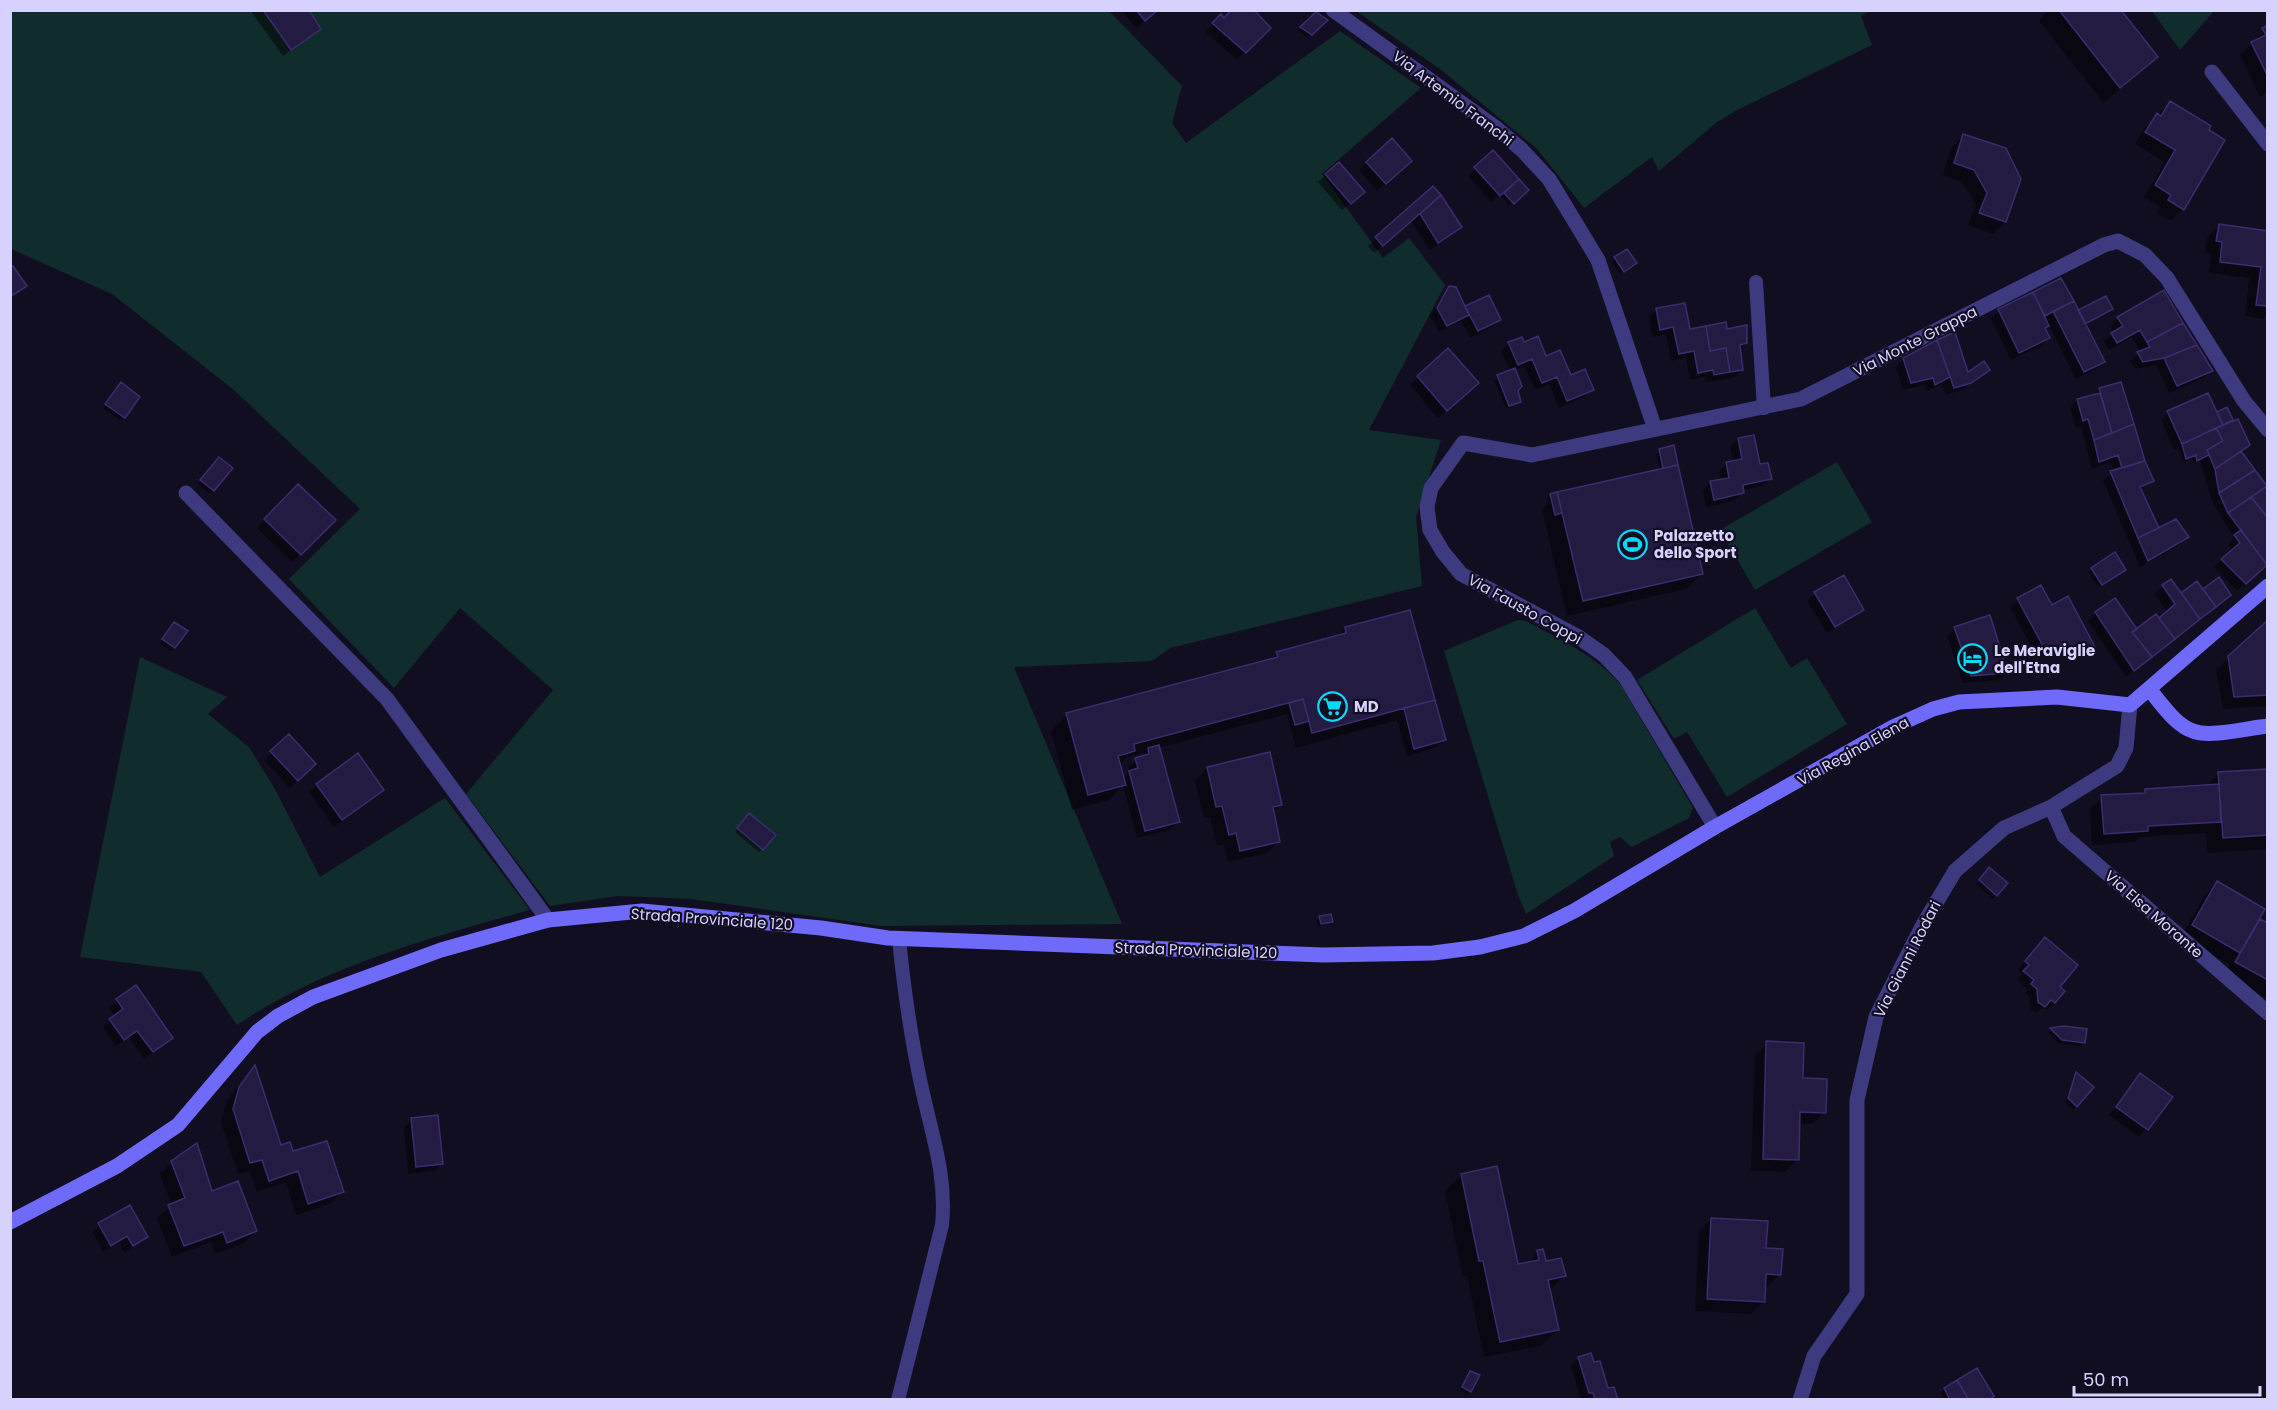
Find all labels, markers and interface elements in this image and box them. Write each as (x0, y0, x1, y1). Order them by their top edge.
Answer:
street label: Via Artemio Franchi (1388, 46, 1518, 150)
street label: Via Monte Grappa (1849, 301, 1981, 381)
place label: Palazzetto dello Sport (1654, 525, 1737, 563)
sports icon: Palazzetto dello Sport (1617, 528, 1649, 560)
street label: Via Fausto Coppi (1464, 569, 1586, 649)
place label: Le Meraviglie dell'Etna (1994, 640, 2095, 678)
hotel icon: Le Meraviglie dell'Etna (1957, 643, 1989, 675)
supermarket icon: MD (1317, 690, 1349, 722)
place label: MD (1354, 696, 1379, 717)
street label: Via Regina Elena (1794, 712, 1912, 790)
street label: Via Elsa Morante (2100, 865, 2208, 963)
street label: Via Gianni Rodari (1868, 897, 1946, 1021)
street label: Strada Provinciale 120 (630, 903, 794, 935)
street label: Strada Provinciale 120 (1114, 937, 1278, 963)
scale bar (2074, 1359, 2260, 1397)
text: 50 m (2083, 1367, 2129, 1392)

